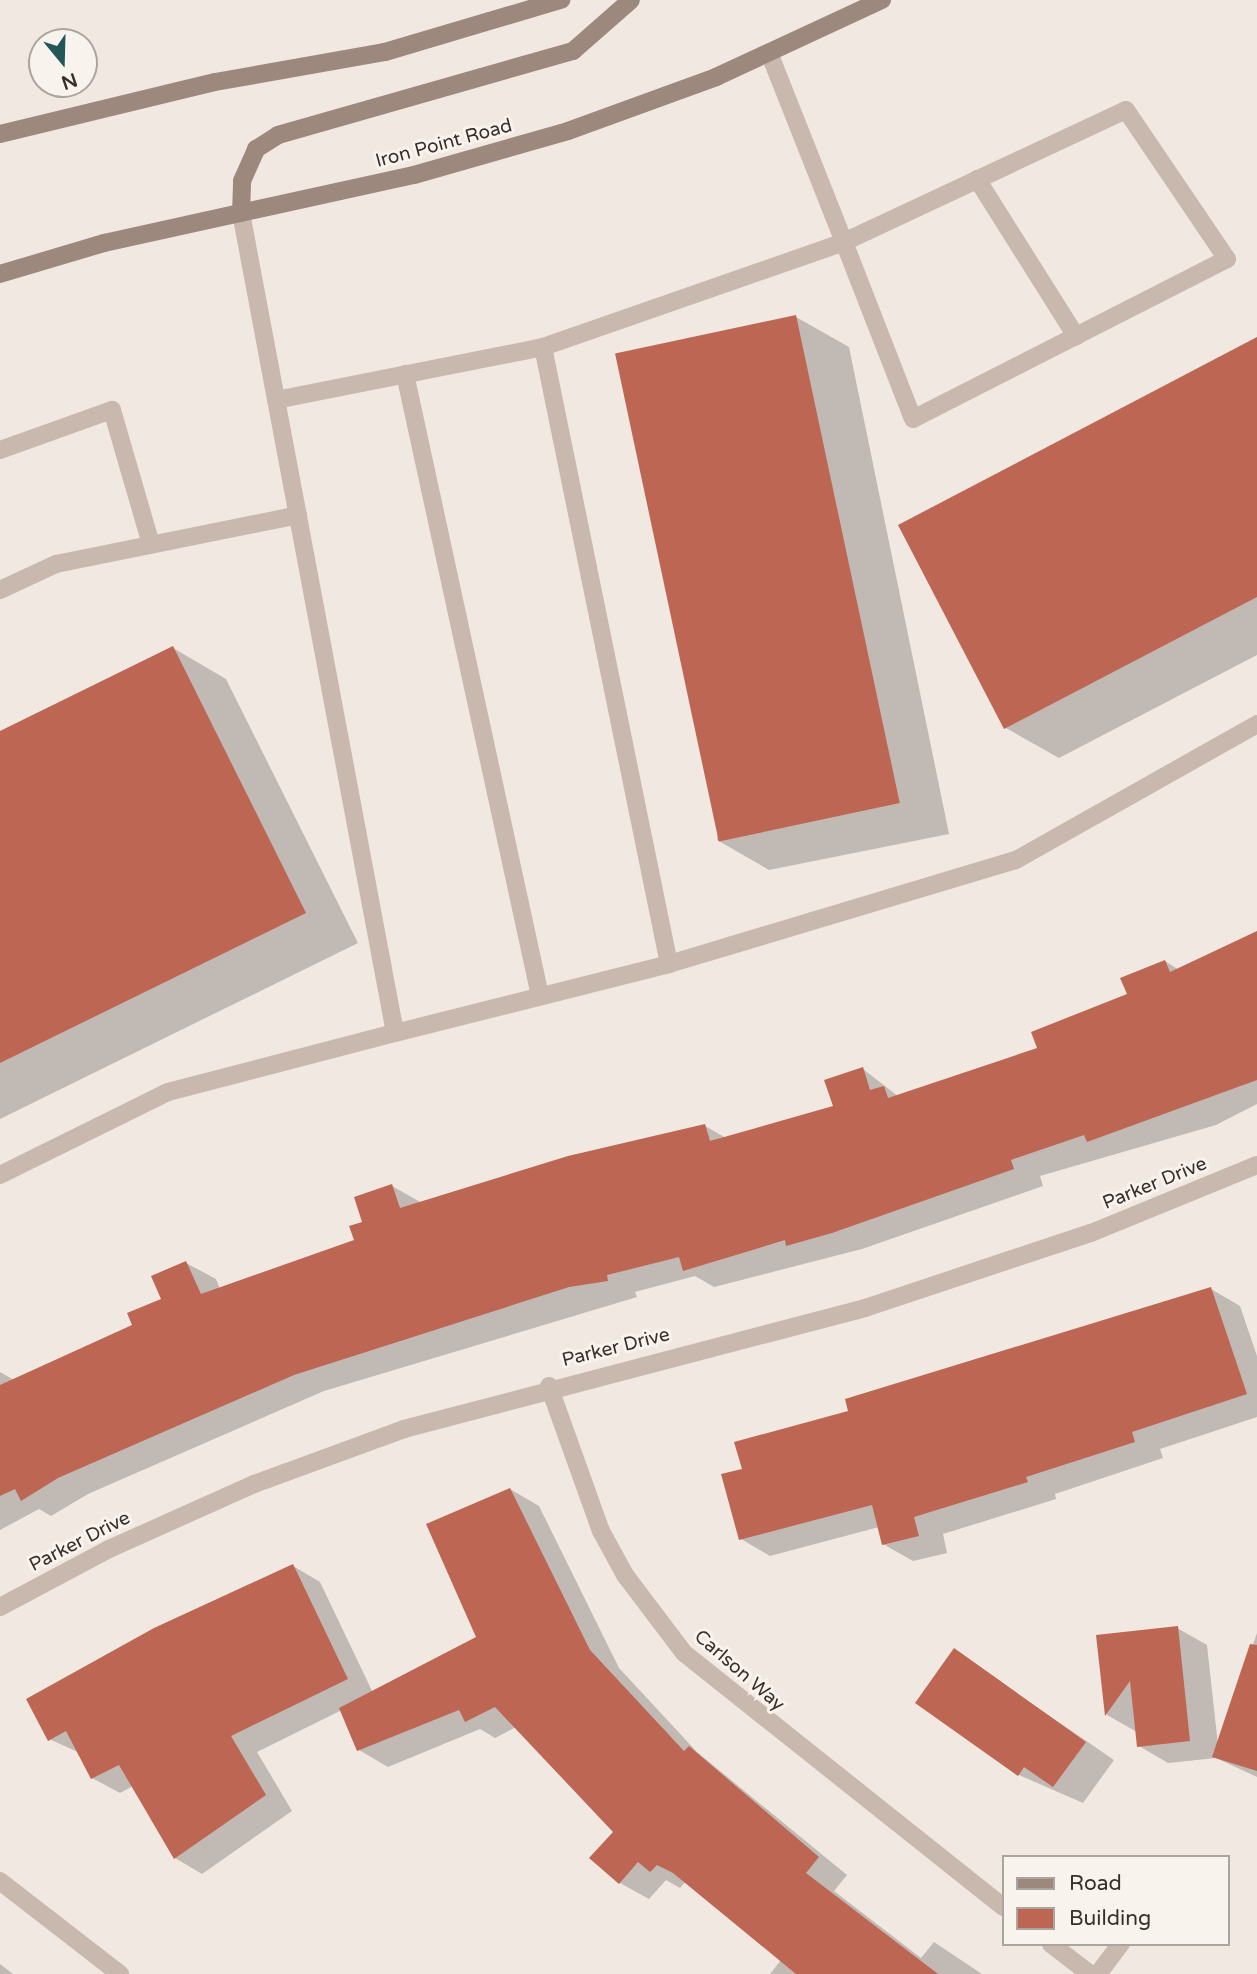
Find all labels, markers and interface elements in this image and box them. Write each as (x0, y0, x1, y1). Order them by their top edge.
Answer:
north arrow (28, 28, 98, 98)
text: N (58, 68, 80, 94)
street label: Iron Point Road (373, 115, 515, 173)
street label: Parker Drive (1100, 1153, 1210, 1215)
street label: Parker Drive (560, 1324, 672, 1372)
street label: Parker Drive (26, 1507, 134, 1577)
street label: Carlson Way (689, 1626, 789, 1716)
legend (1002, 1855, 1229, 1946)
text: Road (1069, 1871, 1122, 1896)
text: Building (1069, 1906, 1151, 1931)

